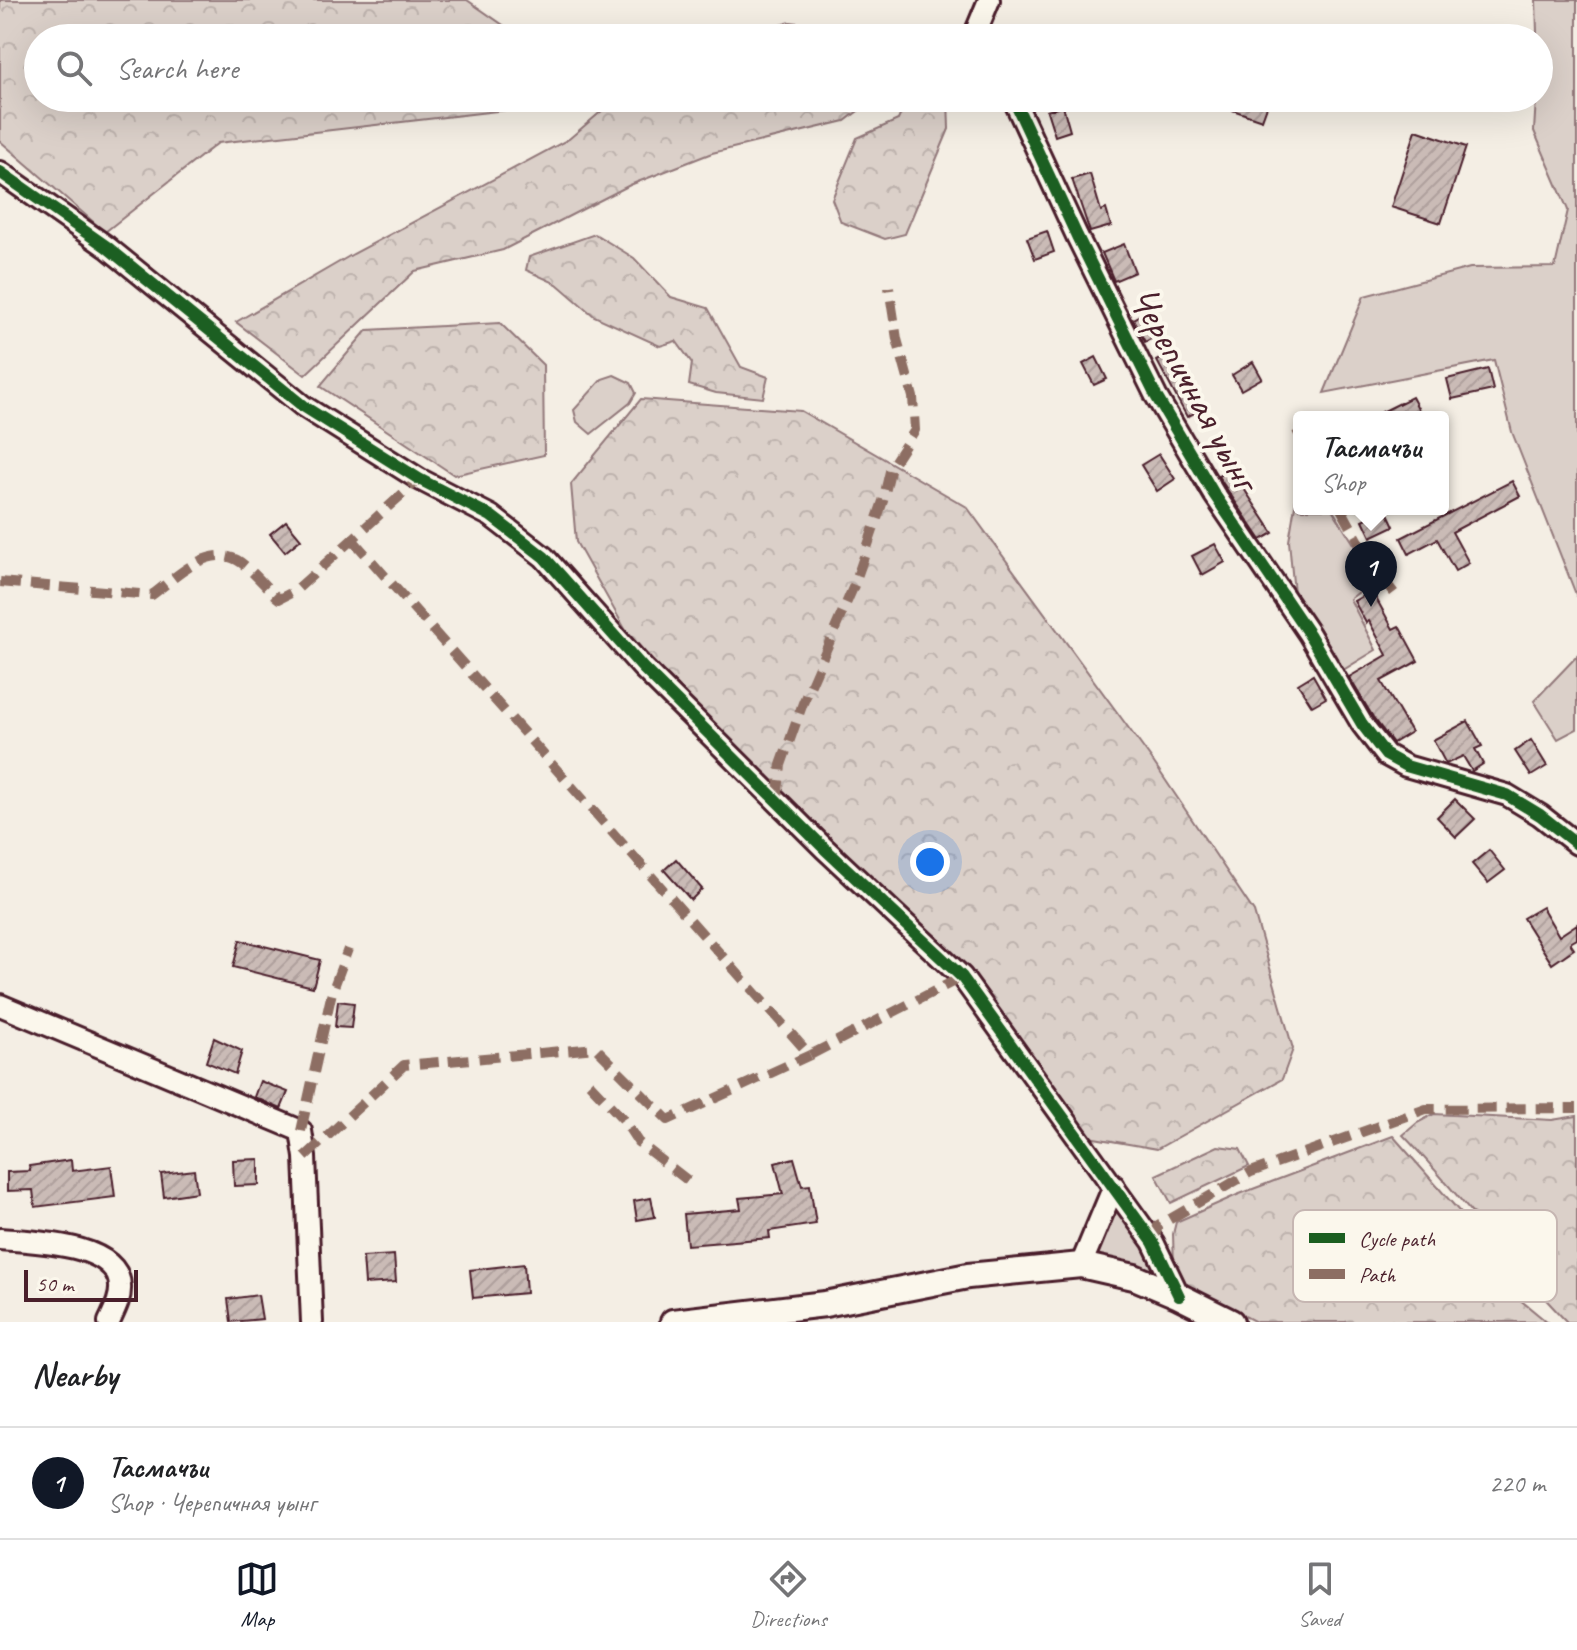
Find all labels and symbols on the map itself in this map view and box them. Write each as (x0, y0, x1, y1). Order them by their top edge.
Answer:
street label: Черепичная уынг (1118, 278, 1273, 503)
pin: 1 (1345, 541, 1397, 607)
your location (910, 842, 950, 882)
legend (1293, 1210, 1557, 1302)
text: Cycle path (1359, 1225, 1436, 1253)
text: Path (1359, 1261, 1396, 1289)
scale bar (24, 1266, 138, 1302)

